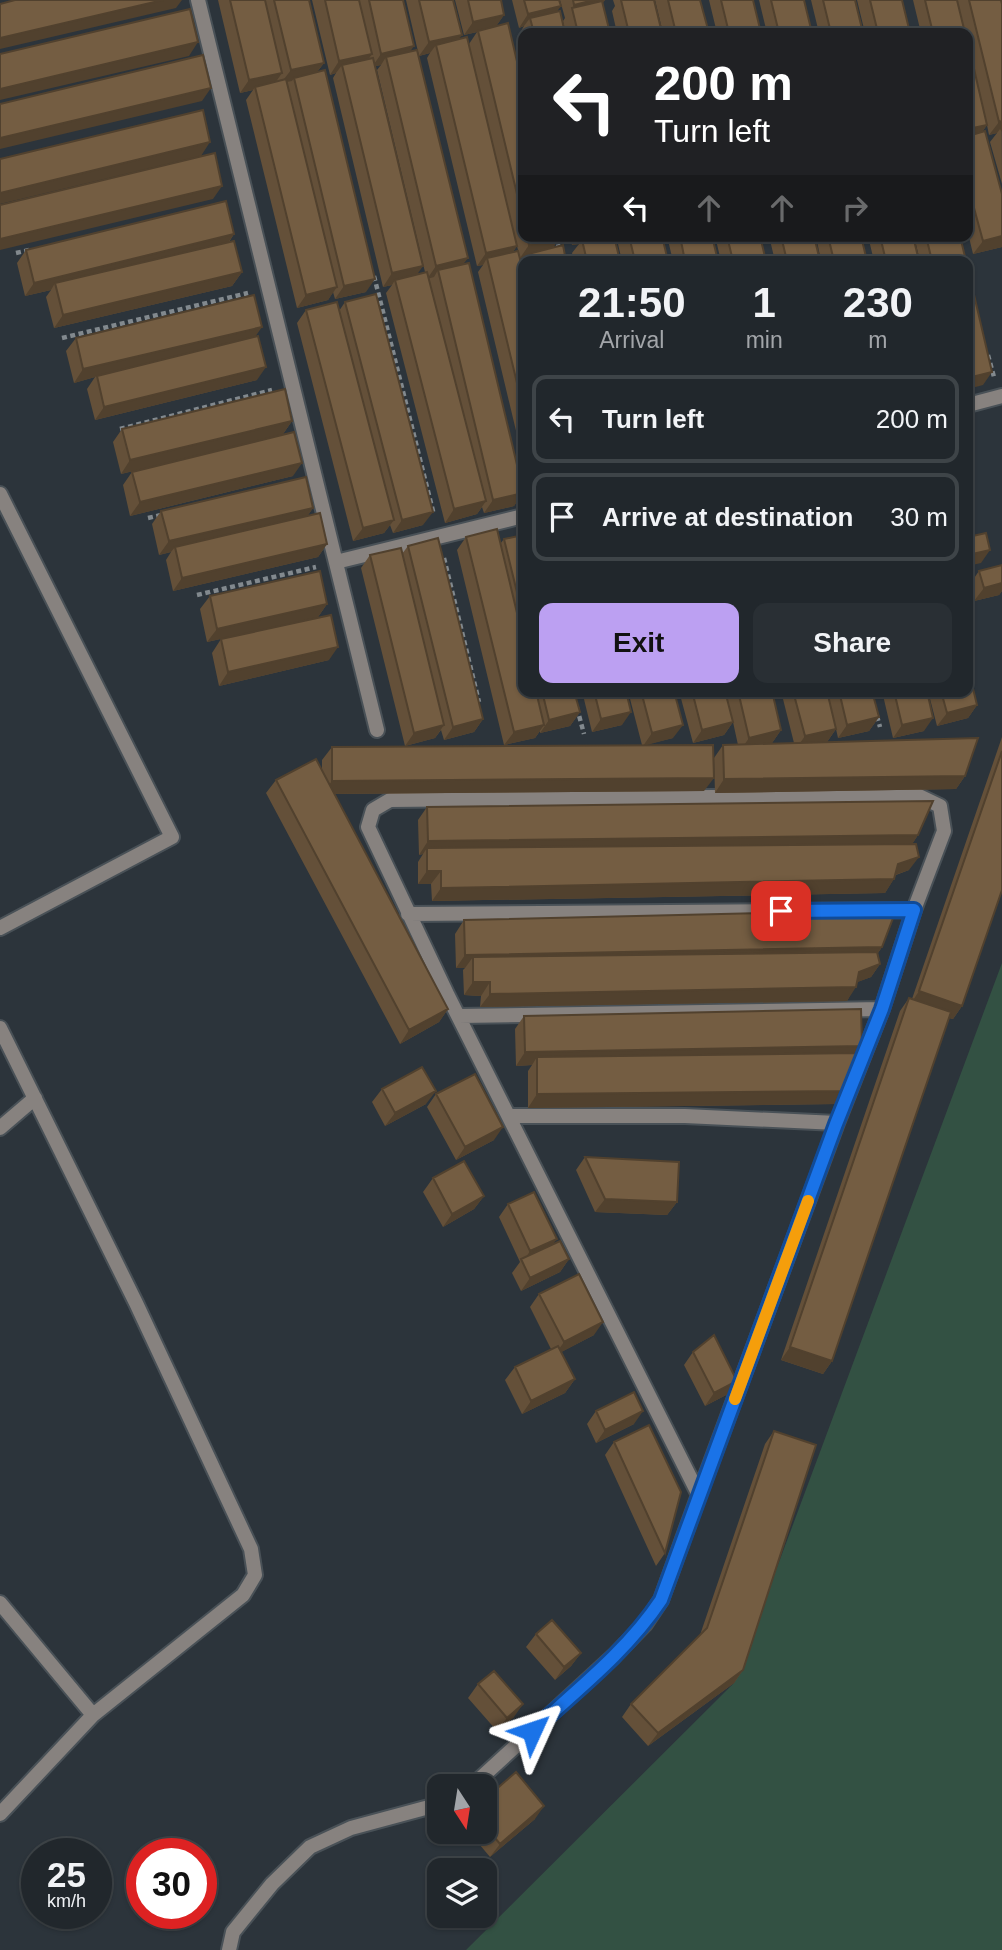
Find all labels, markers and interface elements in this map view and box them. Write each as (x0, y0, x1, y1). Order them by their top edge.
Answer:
icon: left (539, 56, 630, 147)
text: 200 m (654, 56, 793, 110)
text: Turn left (654, 113, 770, 149)
icon: left (617, 189, 655, 227)
icon: ahead (690, 189, 728, 227)
icon: ahead (763, 189, 801, 227)
icon: right (836, 189, 874, 227)
text: 21:50 (578, 279, 686, 326)
text: 1 (752, 279, 776, 326)
text: 230 (843, 279, 913, 326)
text: Arrival (599, 327, 664, 353)
text: min (746, 327, 783, 353)
text: m (868, 327, 887, 353)
icon: left (543, 400, 581, 438)
text: Turn left (602, 404, 704, 434)
text: 200 m (876, 404, 948, 434)
icon: arrive (543, 498, 581, 536)
text: Arrive at destination (602, 502, 853, 532)
text: 30 m (890, 502, 948, 532)
button: Exit (539, 603, 739, 683)
button: Share (753, 603, 952, 683)
pin (751, 881, 811, 941)
icon: arrive (762, 892, 800, 930)
position arrow (495, 1694, 569, 1768)
north arrow (427, 1774, 497, 1844)
map controls (427, 1774, 497, 1928)
speed limit sign: 30 (126, 1838, 217, 1929)
text: 25 (47, 1855, 86, 1894)
button: layers (427, 1858, 497, 1928)
text: km/h (47, 1891, 86, 1911)

